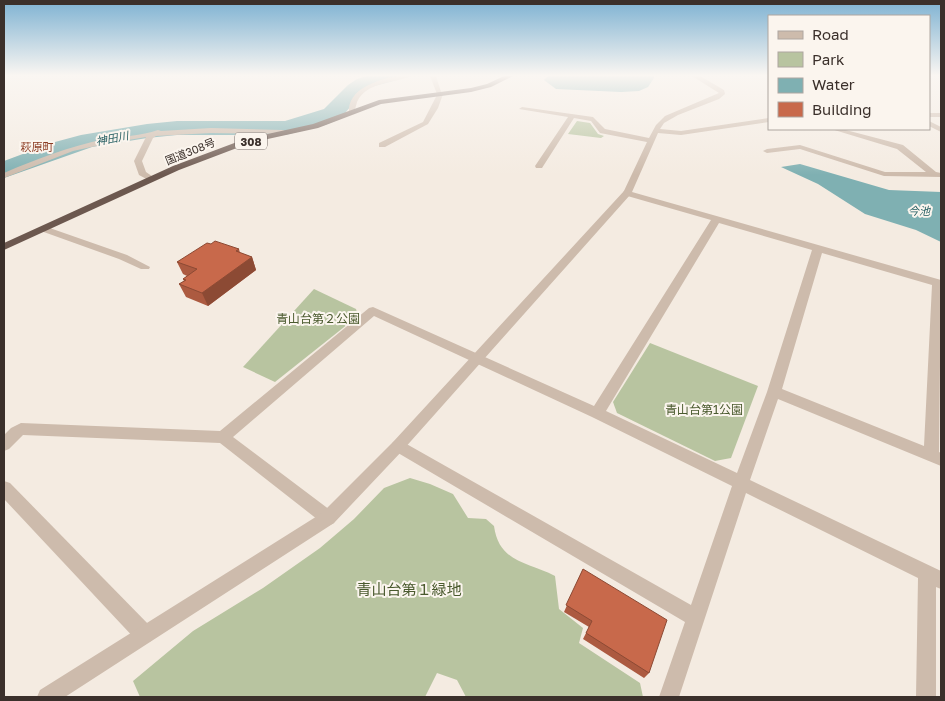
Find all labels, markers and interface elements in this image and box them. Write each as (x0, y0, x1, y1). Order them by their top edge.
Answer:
legend (768, 15, 930, 130)
text: Road (812, 25, 849, 43)
text: Park (812, 50, 845, 68)
text: Water (812, 75, 855, 93)
text: Building (812, 100, 872, 118)
water label: 神田川 (95, 128, 130, 148)
road number: 308 (235, 132, 267, 150)
street label: 国道308号 (163, 135, 217, 167)
district label: 萩原町 (21, 140, 54, 153)
water label: 今池 (908, 204, 931, 217)
park label: 青山台第２公園 (276, 311, 360, 326)
park label: 青山台第1公園 (665, 402, 743, 417)
park label: 青山台第１緑地 (356, 580, 462, 598)

